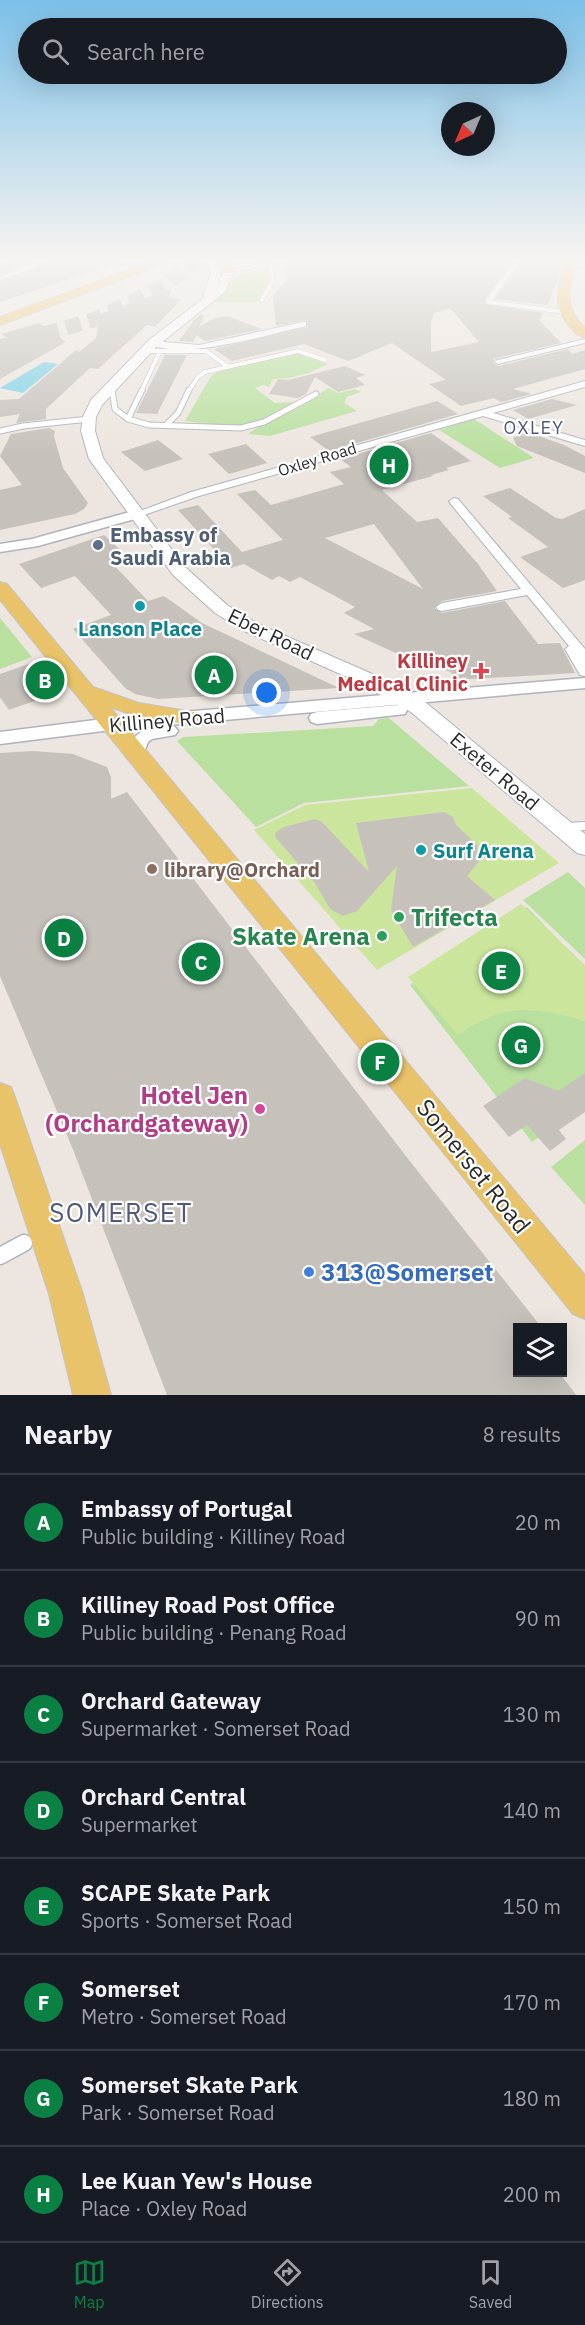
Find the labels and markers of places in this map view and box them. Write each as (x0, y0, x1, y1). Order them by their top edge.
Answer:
pin: H (370, 442, 408, 488)
place label: Embassy of Saudi Arabia (110, 521, 231, 571)
marker: Embassy of Saudi Arabia (91, 538, 105, 552)
marker: Lanson Place (133, 599, 147, 613)
place label: Lanson Place (78, 615, 202, 642)
place label: Killiney Medical Clinic (337, 647, 468, 697)
pin: A (194, 652, 234, 698)
pin: B (26, 658, 64, 702)
marker: Killiney Medical Clinic (472, 662, 490, 680)
place label: Surf Arena (433, 837, 534, 864)
marker: Surf Arena (414, 843, 428, 857)
place label: library@Orchard (164, 856, 320, 883)
marker: library@Orchard (145, 862, 159, 876)
place label: Trifecta (411, 901, 498, 933)
marker: Trifecta (392, 910, 406, 924)
pin: D (44, 916, 84, 960)
place label: Skate Arena (232, 920, 370, 952)
marker: Skate Arena (375, 929, 389, 943)
pin: C (182, 940, 220, 984)
pin: E (482, 948, 520, 994)
pin: G (502, 1022, 540, 1068)
pin: F (360, 1040, 400, 1084)
place label: Hotel Jen (Orchardgateway) (45, 1079, 248, 1139)
marker: Hotel Jen (Orchardgateway) (253, 1102, 267, 1116)
place label: 313@Somerset (321, 1256, 494, 1288)
marker: 313@Somerset (302, 1265, 316, 1279)

